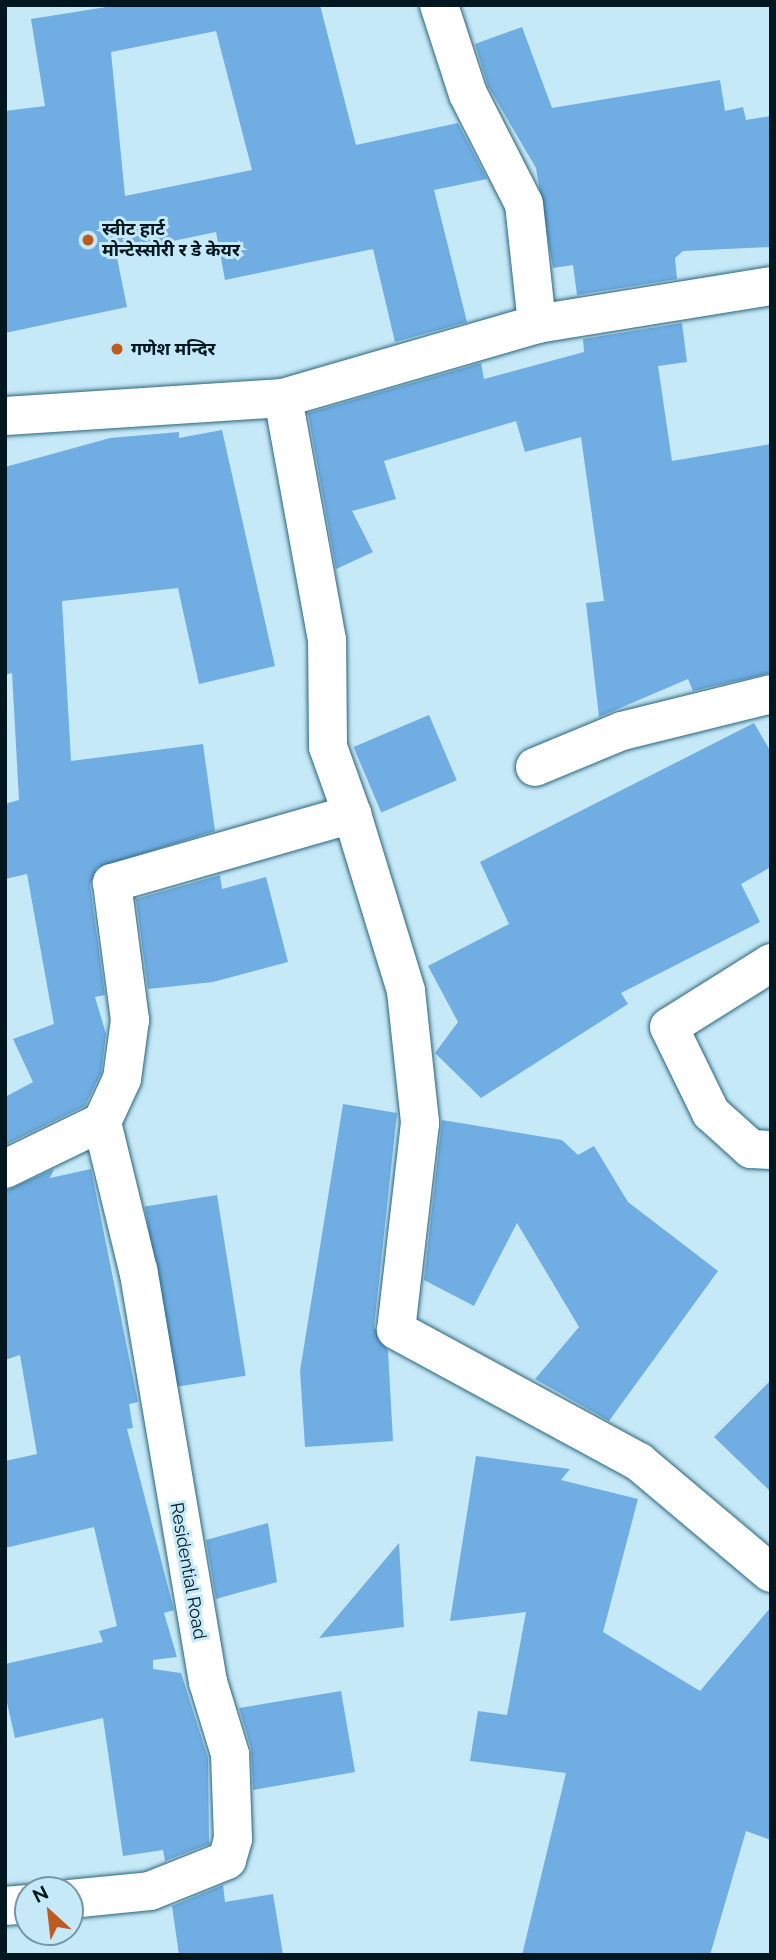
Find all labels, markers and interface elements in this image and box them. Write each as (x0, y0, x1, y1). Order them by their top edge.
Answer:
place label: स्वीट हार्ट मोन्टेस्सोरी र डे केयर (102, 219, 240, 262)
marker: स्वीट हार्ट मोन्टेस्सोरी र डे केयर (80, 232, 96, 248)
place label: गणेश मन्दिर (131, 338, 216, 360)
marker: गणेश मन्दिर (109, 341, 125, 357)
street label: Residential Road (165, 1501, 211, 1641)
north arrow (14, 1876, 84, 1946)
text: N (29, 1881, 52, 1907)

